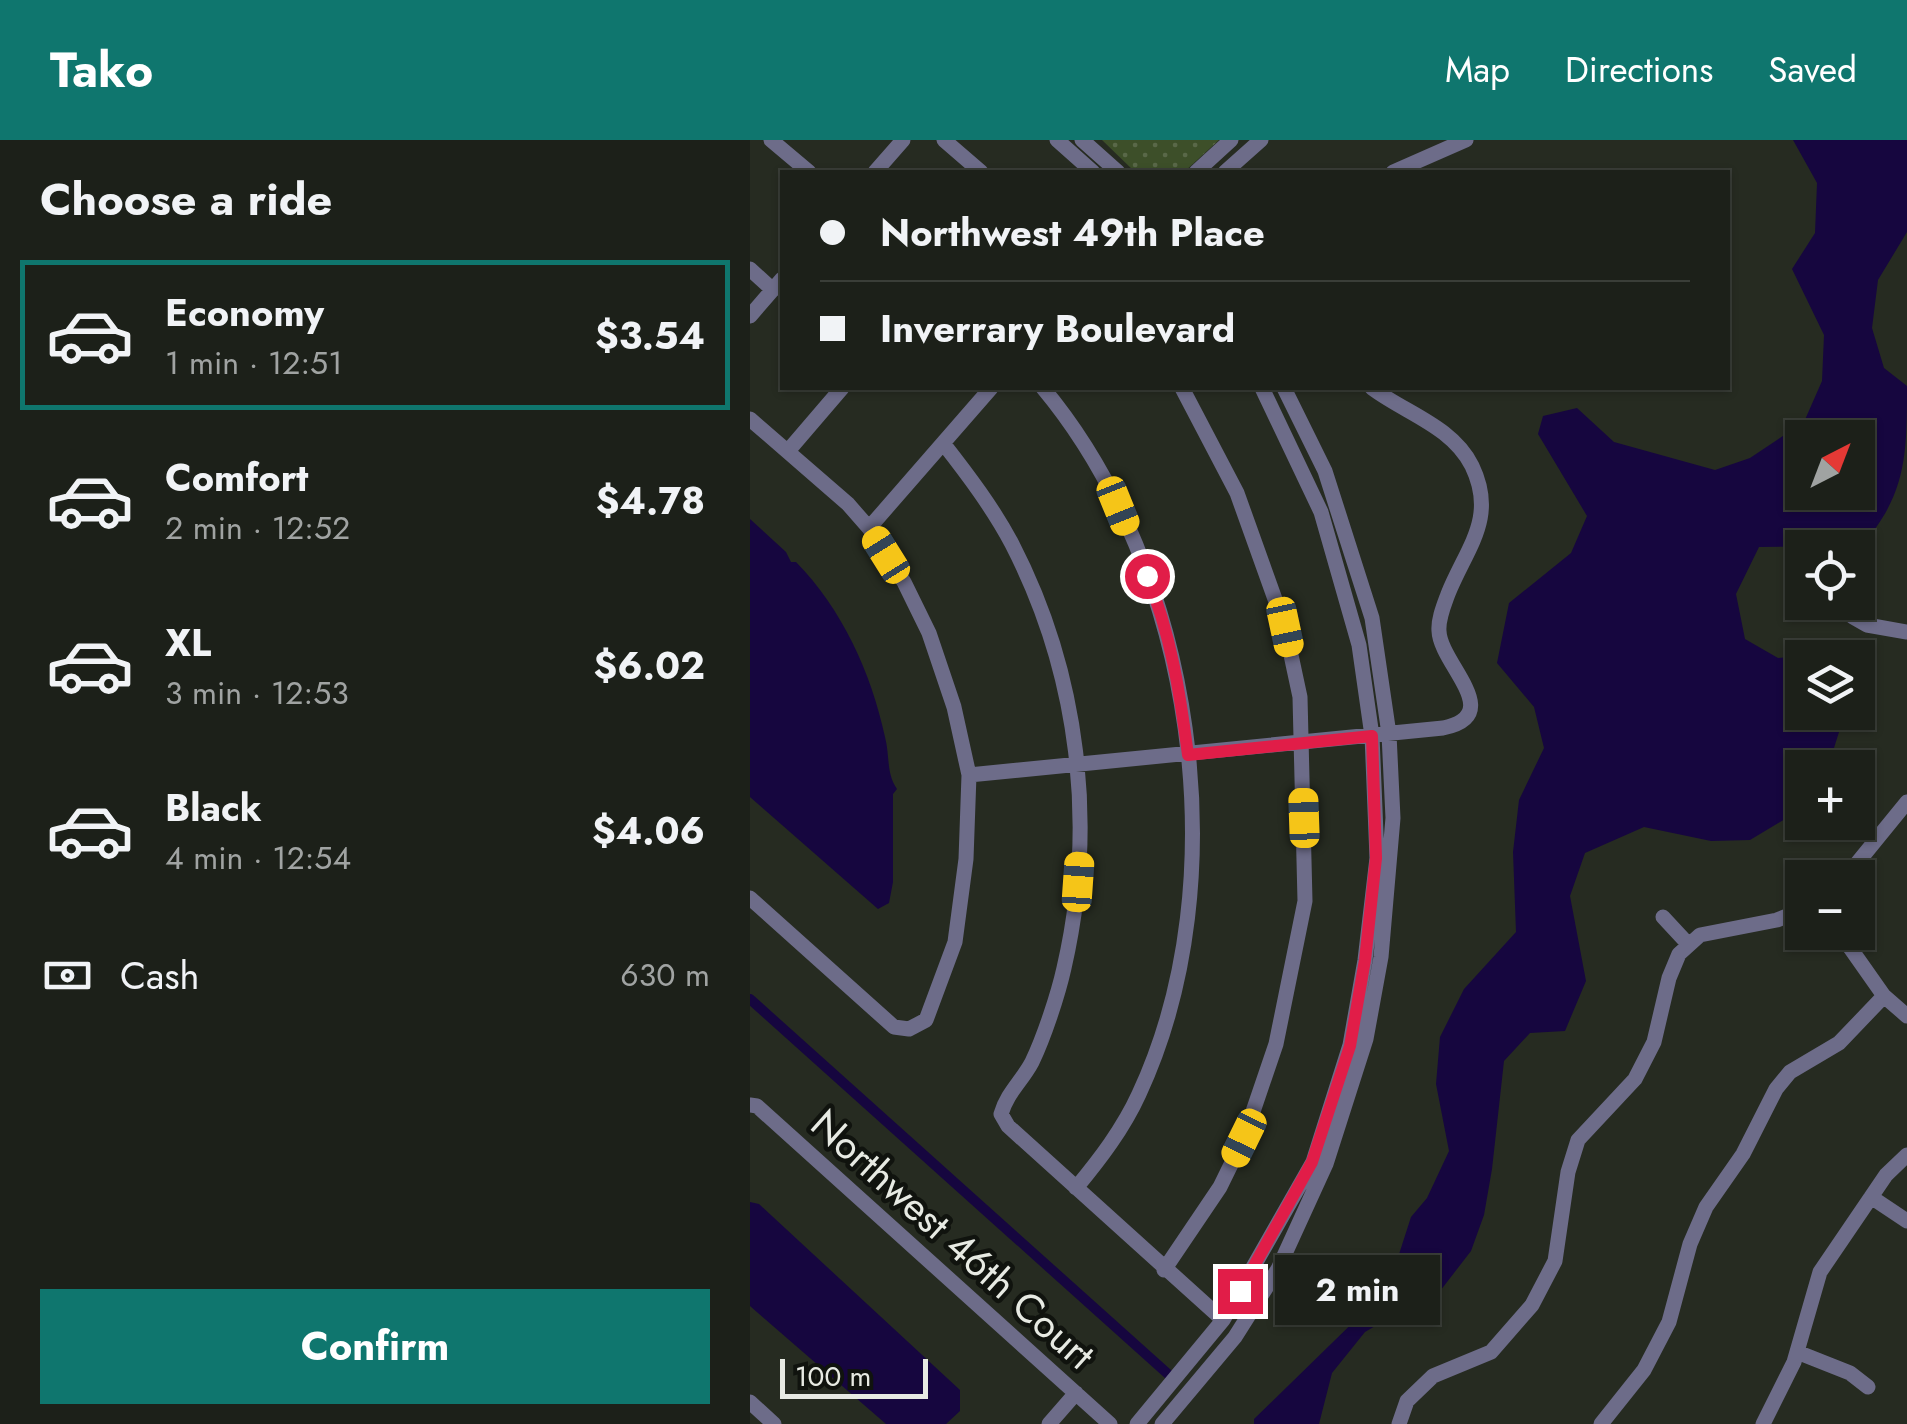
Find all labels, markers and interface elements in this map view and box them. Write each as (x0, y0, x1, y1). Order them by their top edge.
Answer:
text: Tako (50, 36, 153, 105)
text: Map (1445, 45, 1510, 95)
text: Directions (1565, 45, 1713, 95)
text: Saved (1768, 45, 1857, 95)
text: Choose a ride (40, 167, 332, 232)
text: Northwest 49th Place (880, 205, 1265, 260)
text: Economy (165, 285, 324, 340)
icon: car (45, 290, 135, 380)
text: Inverrary Boulevard (880, 301, 1235, 356)
text: $3.54 (595, 308, 705, 363)
text: 1 min · 12:51 (165, 340, 343, 386)
north arrow (1785, 420, 1875, 510)
map controls (1785, 420, 1875, 950)
text: Comfort (165, 450, 308, 505)
icon: car (45, 455, 135, 545)
text: $4.78 (596, 473, 705, 528)
car (1093, 473, 1143, 539)
text: 2 min · 12:52 (165, 505, 350, 551)
car (857, 522, 915, 588)
button: locate (1785, 530, 1875, 620)
route start (1125, 554, 1170, 599)
car (1264, 595, 1306, 659)
text: XL (165, 615, 211, 670)
icon: car (45, 620, 135, 710)
text: $6.02 (594, 638, 705, 693)
button: layers (1785, 640, 1875, 730)
text: 3 min · 12:53 (165, 670, 349, 716)
button: + (1785, 750, 1875, 840)
text: Black (165, 780, 262, 835)
icon: car (45, 785, 135, 875)
car (1288, 787, 1320, 849)
text: $4.06 (592, 803, 705, 858)
text: 4 min · 12:54 (165, 835, 351, 881)
car (1061, 851, 1095, 913)
button: − (1785, 860, 1875, 950)
icon: cash (40, 948, 95, 1003)
text: Cash (120, 948, 200, 1003)
text: 630 m (620, 952, 710, 998)
street label: Northwest 46th Court (798, 1096, 1108, 1383)
car (1217, 1104, 1271, 1172)
callout: 2 min (1275, 1256, 1440, 1326)
text: 2 min (1315, 1267, 1400, 1313)
route end (1218, 1269, 1263, 1314)
button: Confirm (40, 1289, 710, 1404)
scale bar (780, 1354, 928, 1398)
text: 100 m (795, 1356, 871, 1397)

